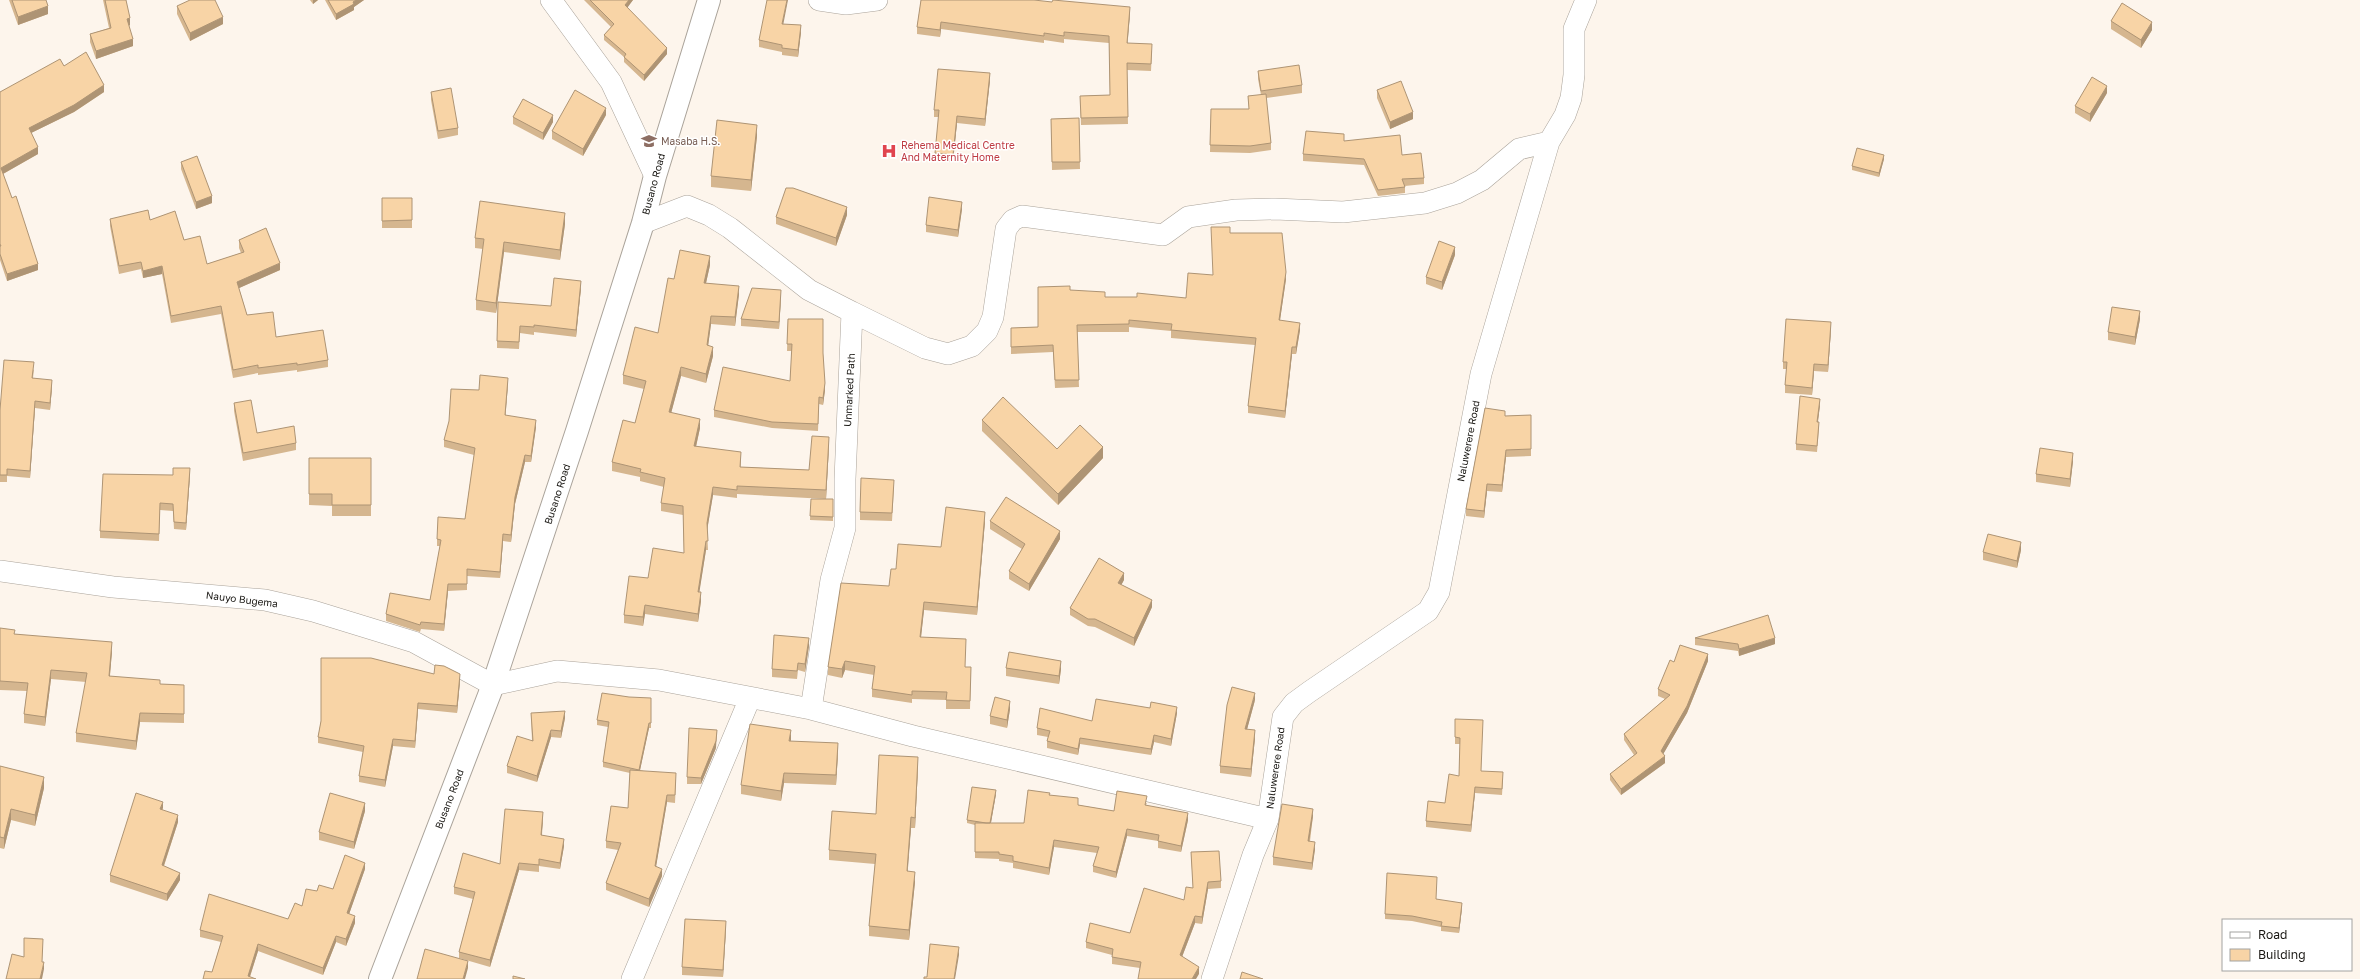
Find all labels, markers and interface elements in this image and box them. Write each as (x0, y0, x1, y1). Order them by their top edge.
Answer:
school or university icon: Masaba H.S. (640, 132, 658, 150)
place label: Masaba H.S. (661, 135, 720, 147)
place label: Rehema Medical Centre And Maternity Home (901, 139, 1015, 163)
hospital icon: Rehema Medical Centre And Maternity Home (880, 142, 898, 160)
street label: Busano Road (639, 152, 667, 216)
street label: Unmarked Path (841, 353, 857, 427)
street label: Naluwerere Road (1454, 399, 1482, 483)
street label: Busano Road (542, 462, 572, 526)
street label: Nauyo Bugema (205, 589, 279, 609)
street label: Naluwerere Road (1263, 726, 1287, 810)
street label: Busano Road (432, 768, 466, 830)
legend (2222, 919, 2352, 971)
text: Road (2258, 927, 2287, 942)
text: Building (2258, 947, 2306, 962)

